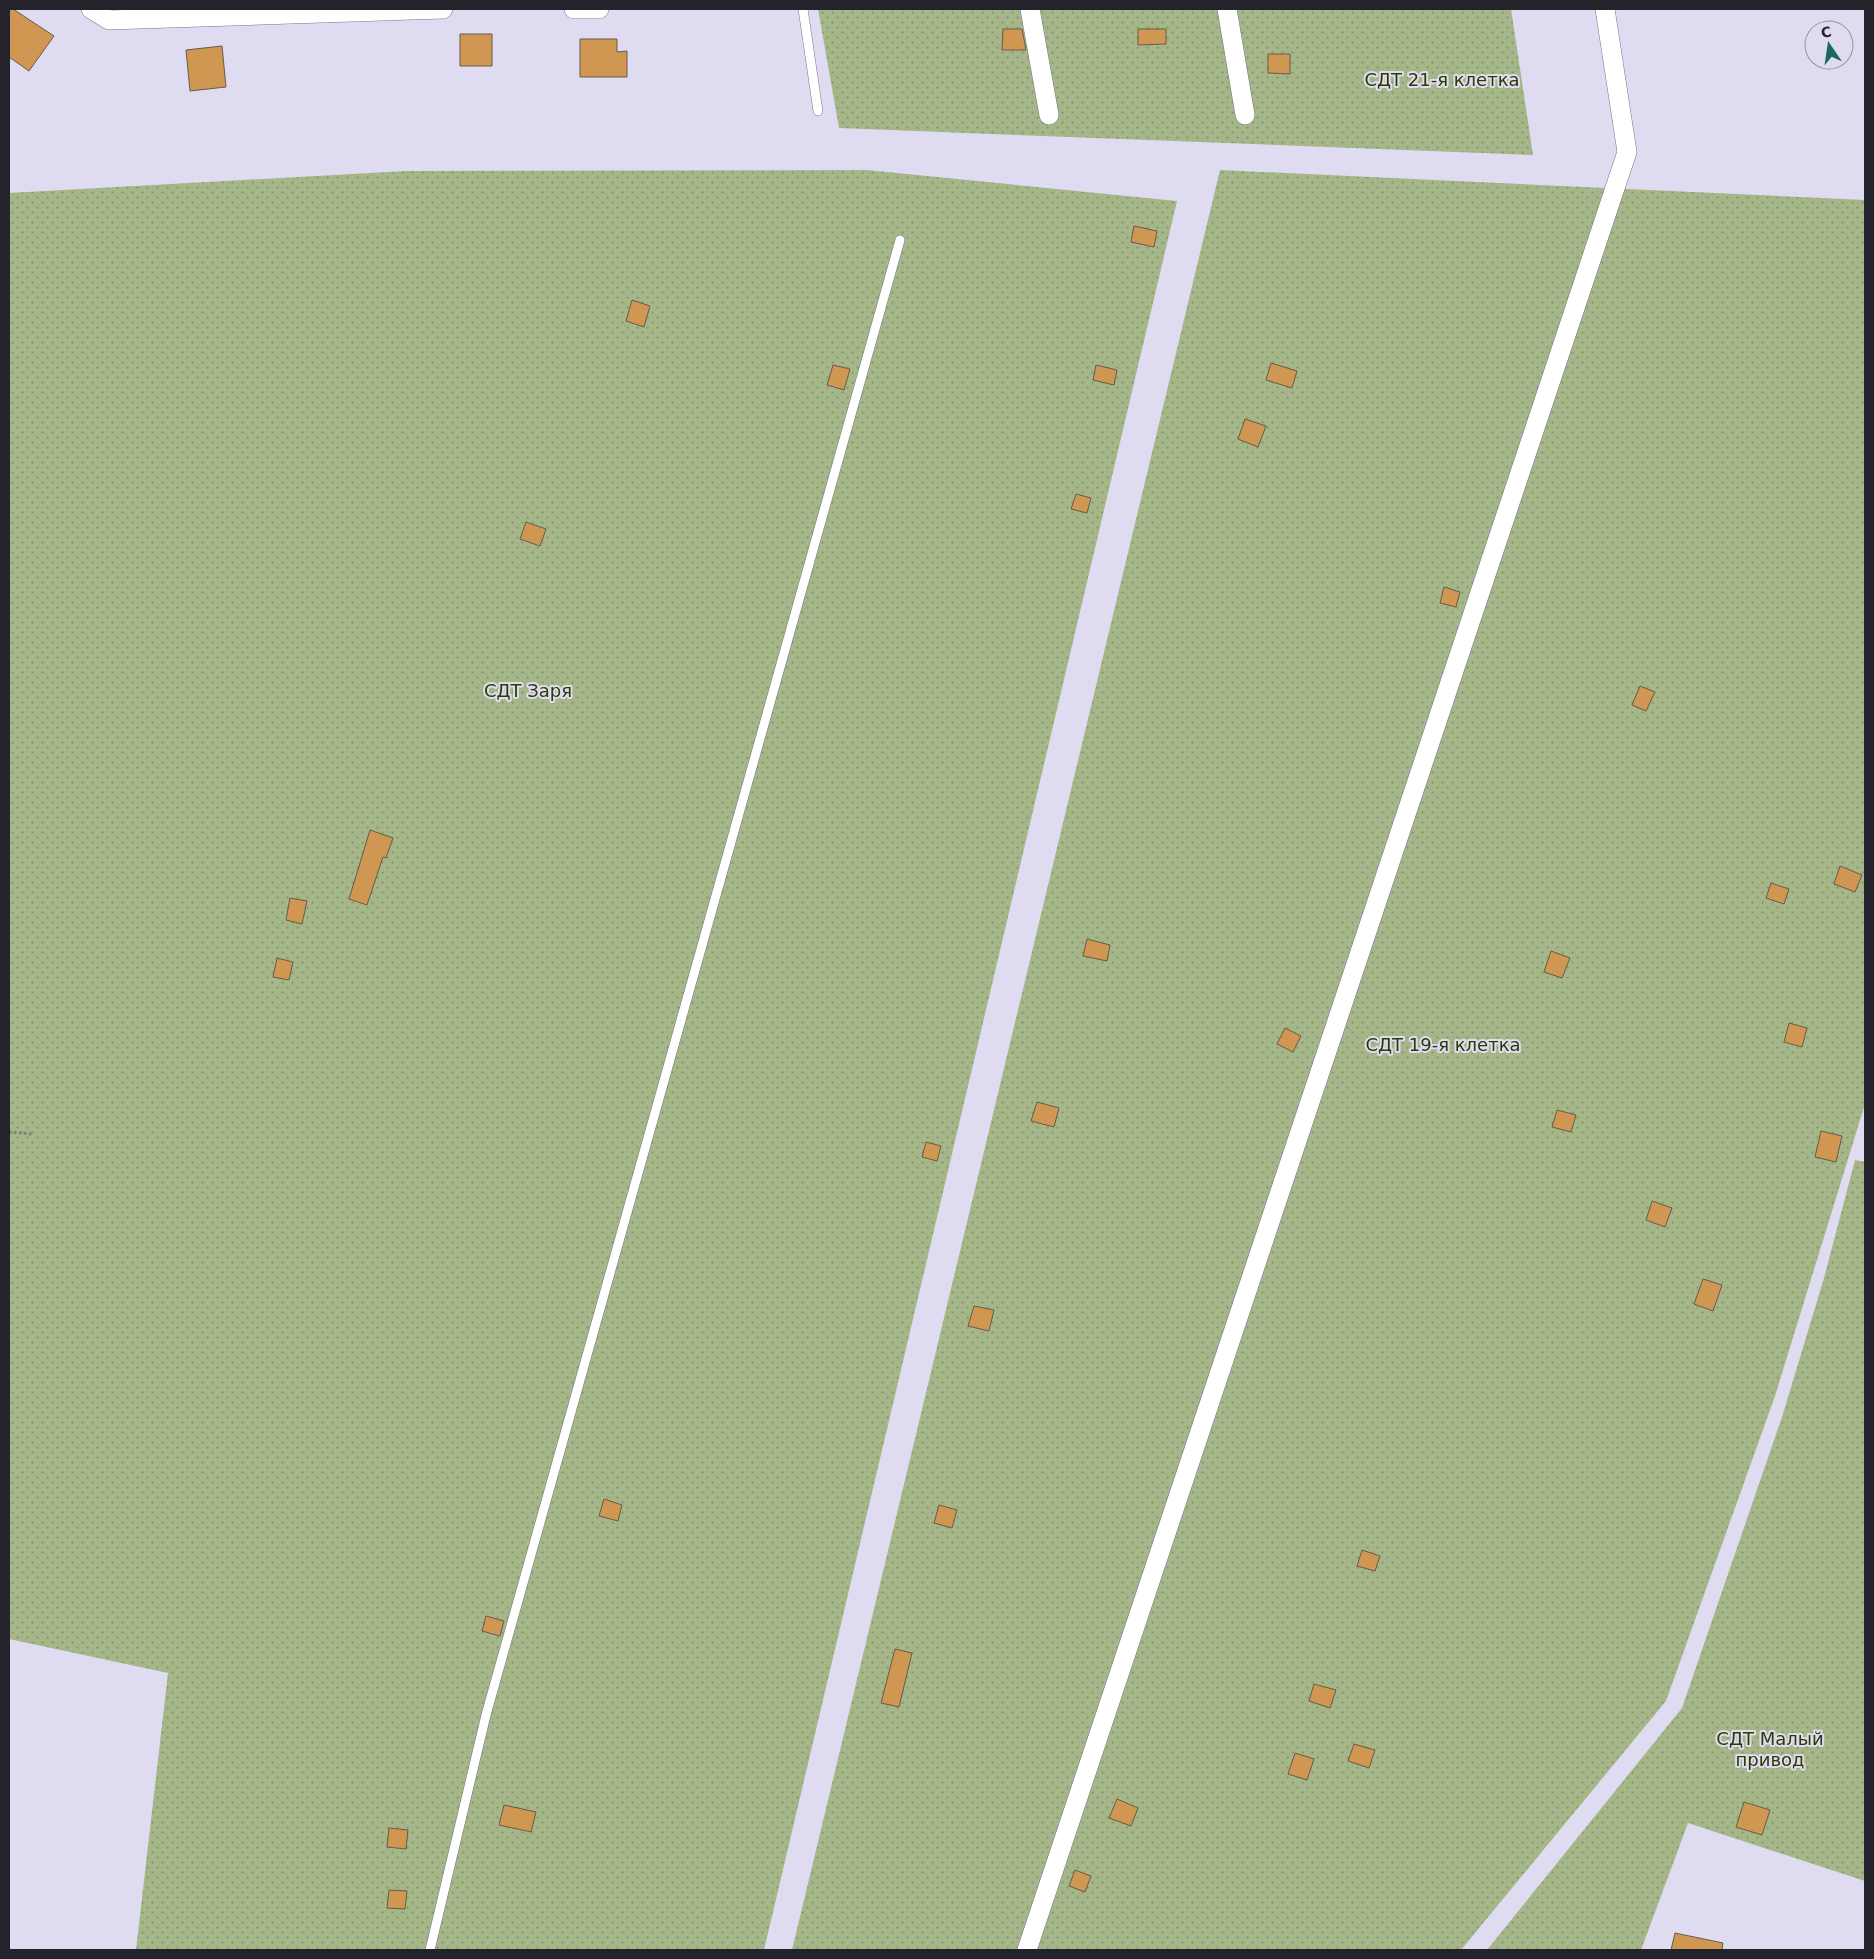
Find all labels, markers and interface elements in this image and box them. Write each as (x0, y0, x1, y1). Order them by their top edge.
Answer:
north arrow (1804, 20, 1854, 70)
text: С (1819, 23, 1833, 41)
park label: СДТ 21-я клетка (1364, 69, 1520, 90)
park label: СДТ Заря (484, 680, 572, 701)
park label: СДТ 19-я клетка (1365, 1034, 1521, 1055)
park label: СДТ Малый привод (1716, 1728, 1824, 1770)

